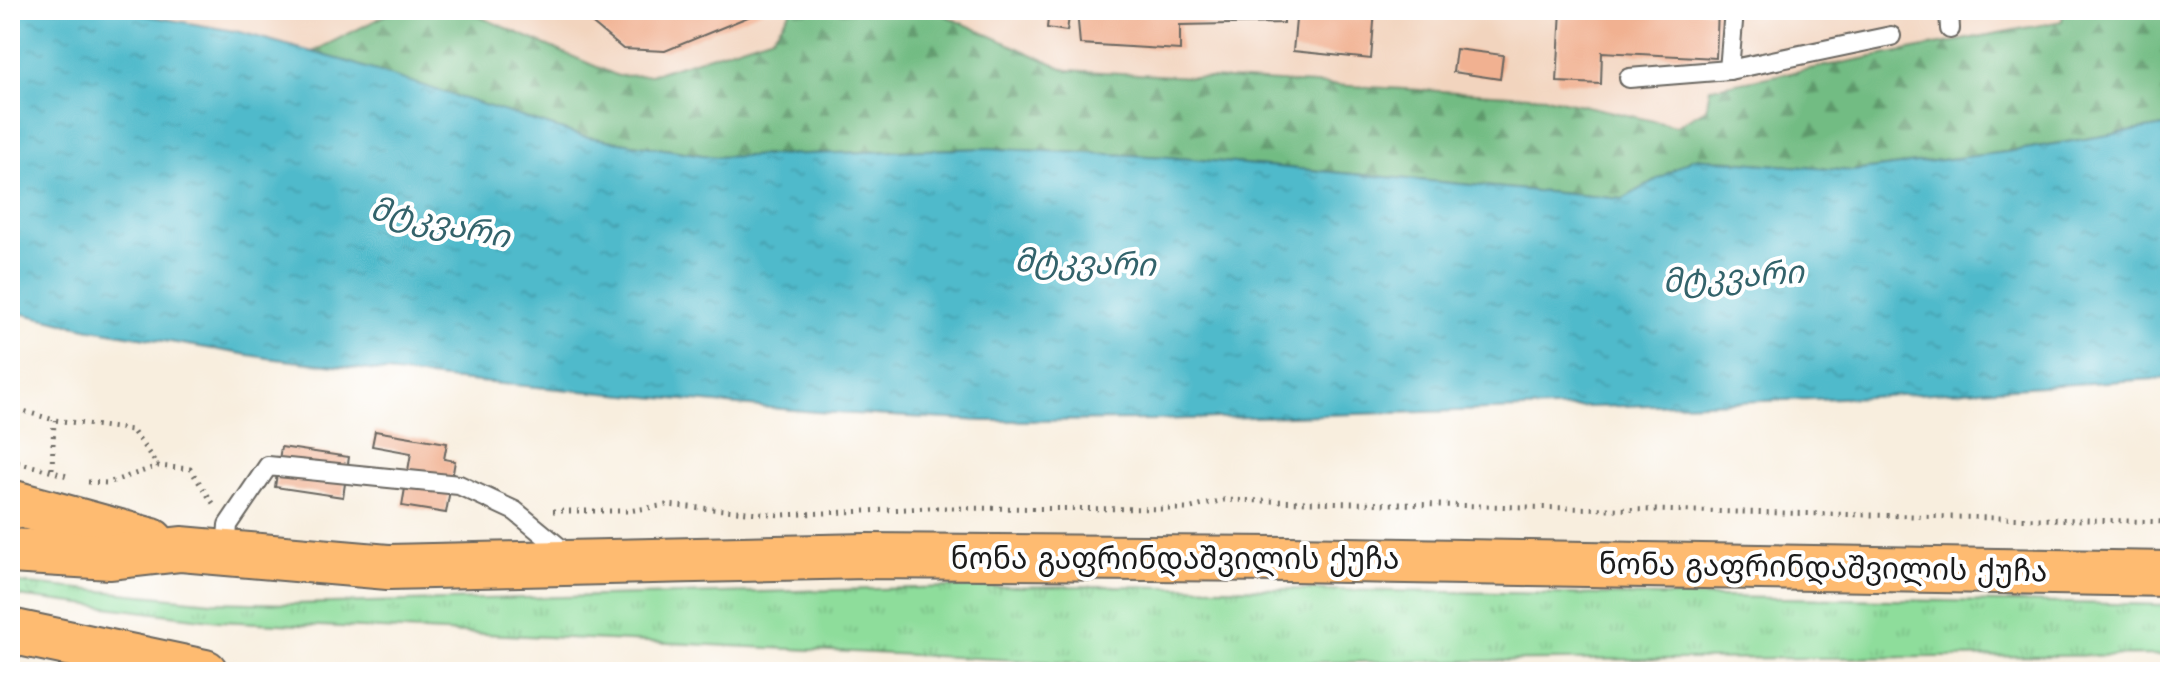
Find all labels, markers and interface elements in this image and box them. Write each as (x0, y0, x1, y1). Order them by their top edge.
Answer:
water label: მტკვარი (367, 190, 515, 256)
water label: მტკვარი (1014, 242, 1158, 284)
water label: მტკვარი (1661, 254, 1806, 300)
street label: ნონა გაფრინდაშვილის ქუჩა (951, 542, 1399, 577)
street label: ნონა გაფრინდაშვილის ქუჩა (1598, 547, 2048, 589)

